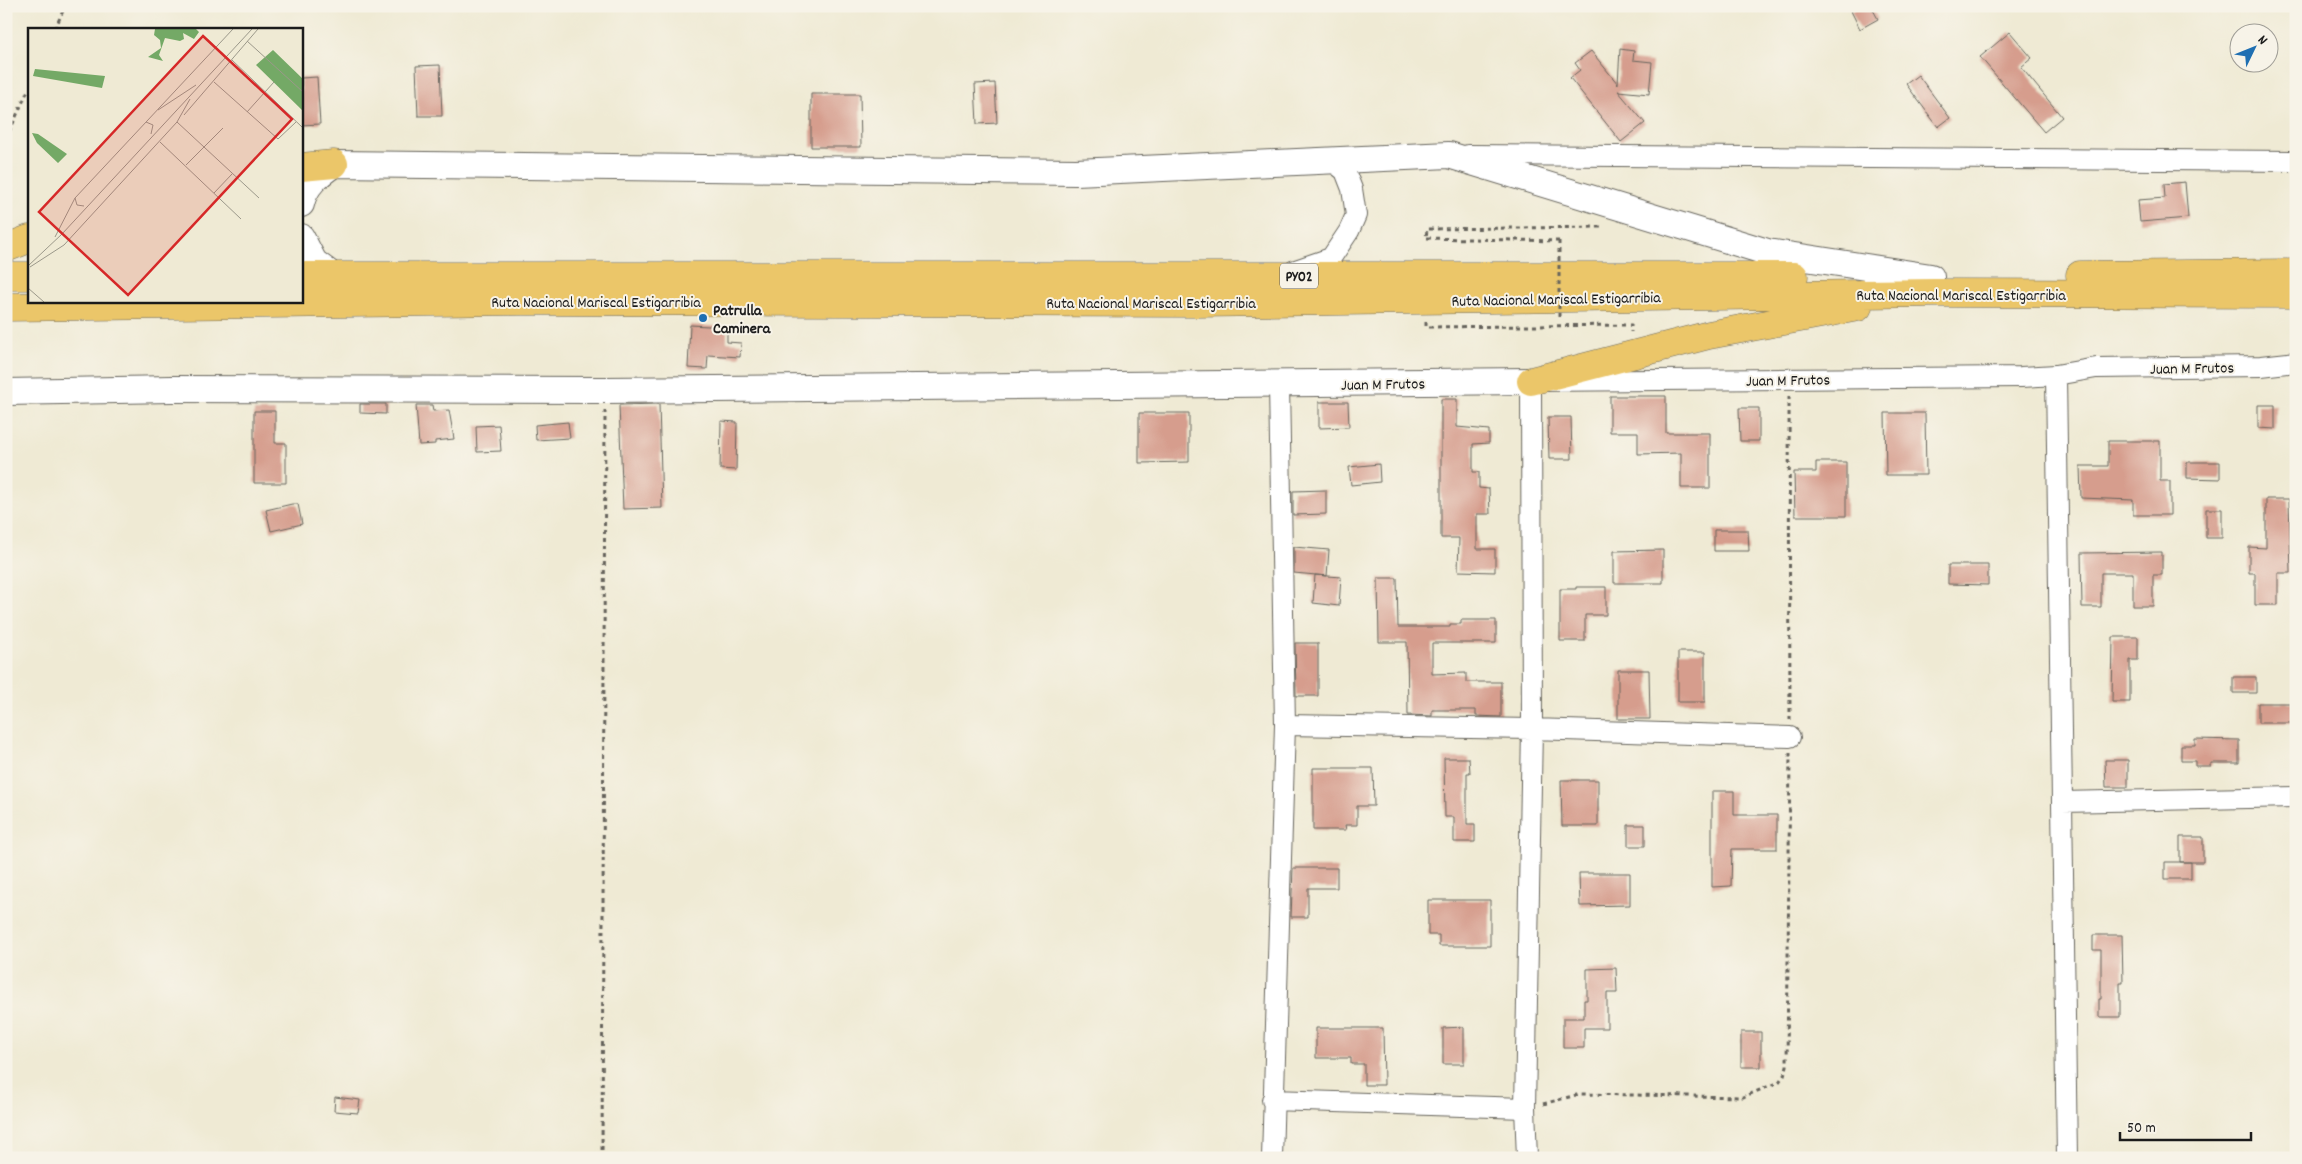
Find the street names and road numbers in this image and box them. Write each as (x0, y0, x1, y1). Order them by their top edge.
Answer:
road number: PY02 (1280, 264, 1318, 288)
street label: Ruta Nacional Mariscal Estigarribia (1856, 285, 2066, 308)
street label: Ruta Nacional Mariscal Estigarribia (1451, 287, 1661, 314)
street label: Ruta Nacional Mariscal Estigarribia (491, 292, 701, 315)
street label: Ruta Nacional Mariscal Estigarribia (1046, 293, 1256, 316)
street label: Juan M Frutos (2150, 357, 2235, 382)
street label: Juan M Frutos (1746, 369, 1831, 394)
street label: Juan M Frutos (1341, 373, 1426, 398)

